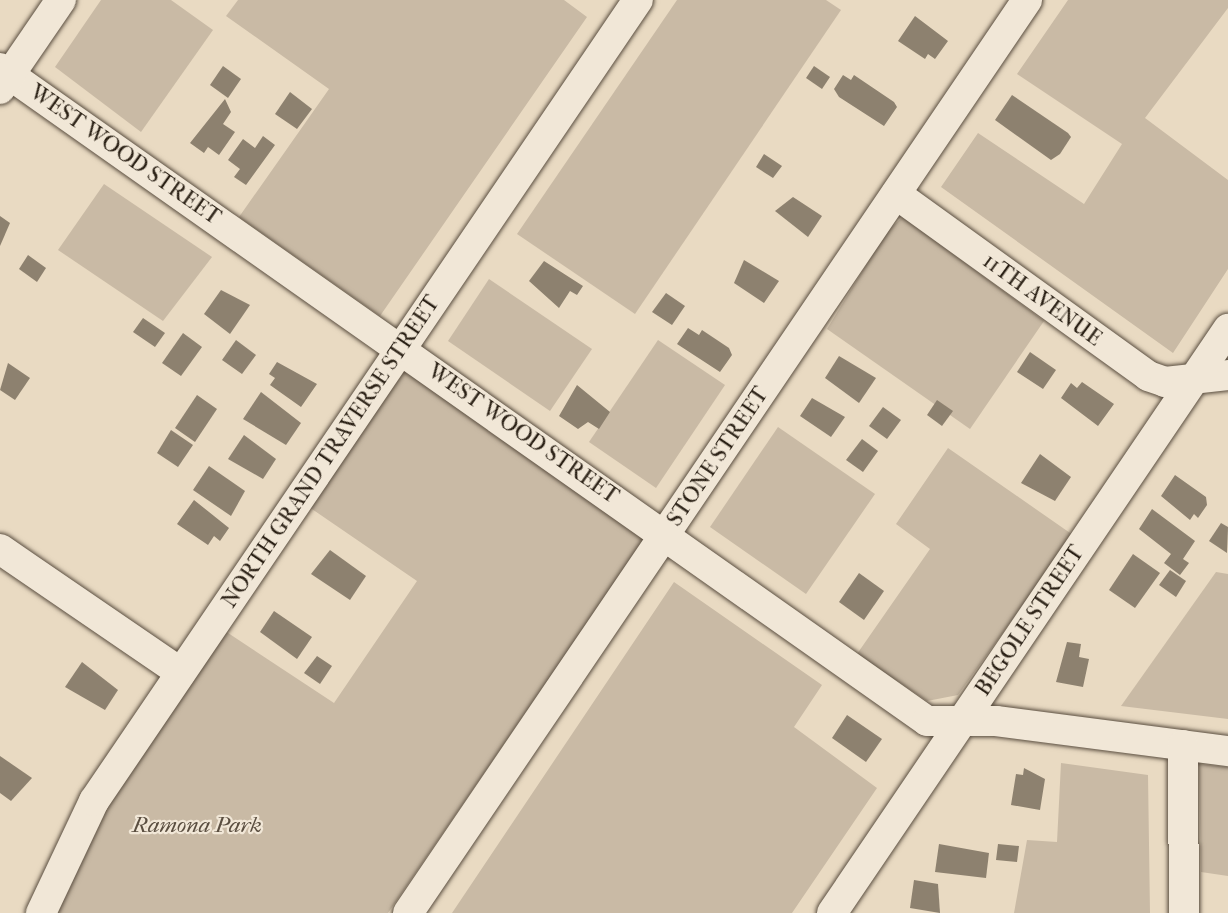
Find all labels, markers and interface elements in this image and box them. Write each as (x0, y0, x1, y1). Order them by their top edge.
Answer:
street label: WEST WOOD STREET (25, 79, 225, 231)
street label: 11TH AVENUE (977, 248, 1107, 352)
street label: NORTH GRAND TRAVERSE STREET (216, 291, 446, 613)
street label: WEST WOOD STREET (423, 358, 623, 510)
street label: STONE STREET (662, 382, 774, 532)
street label: BEGOLE STREET (970, 541, 1090, 701)
park label: Ramona Park (132, 813, 262, 839)

